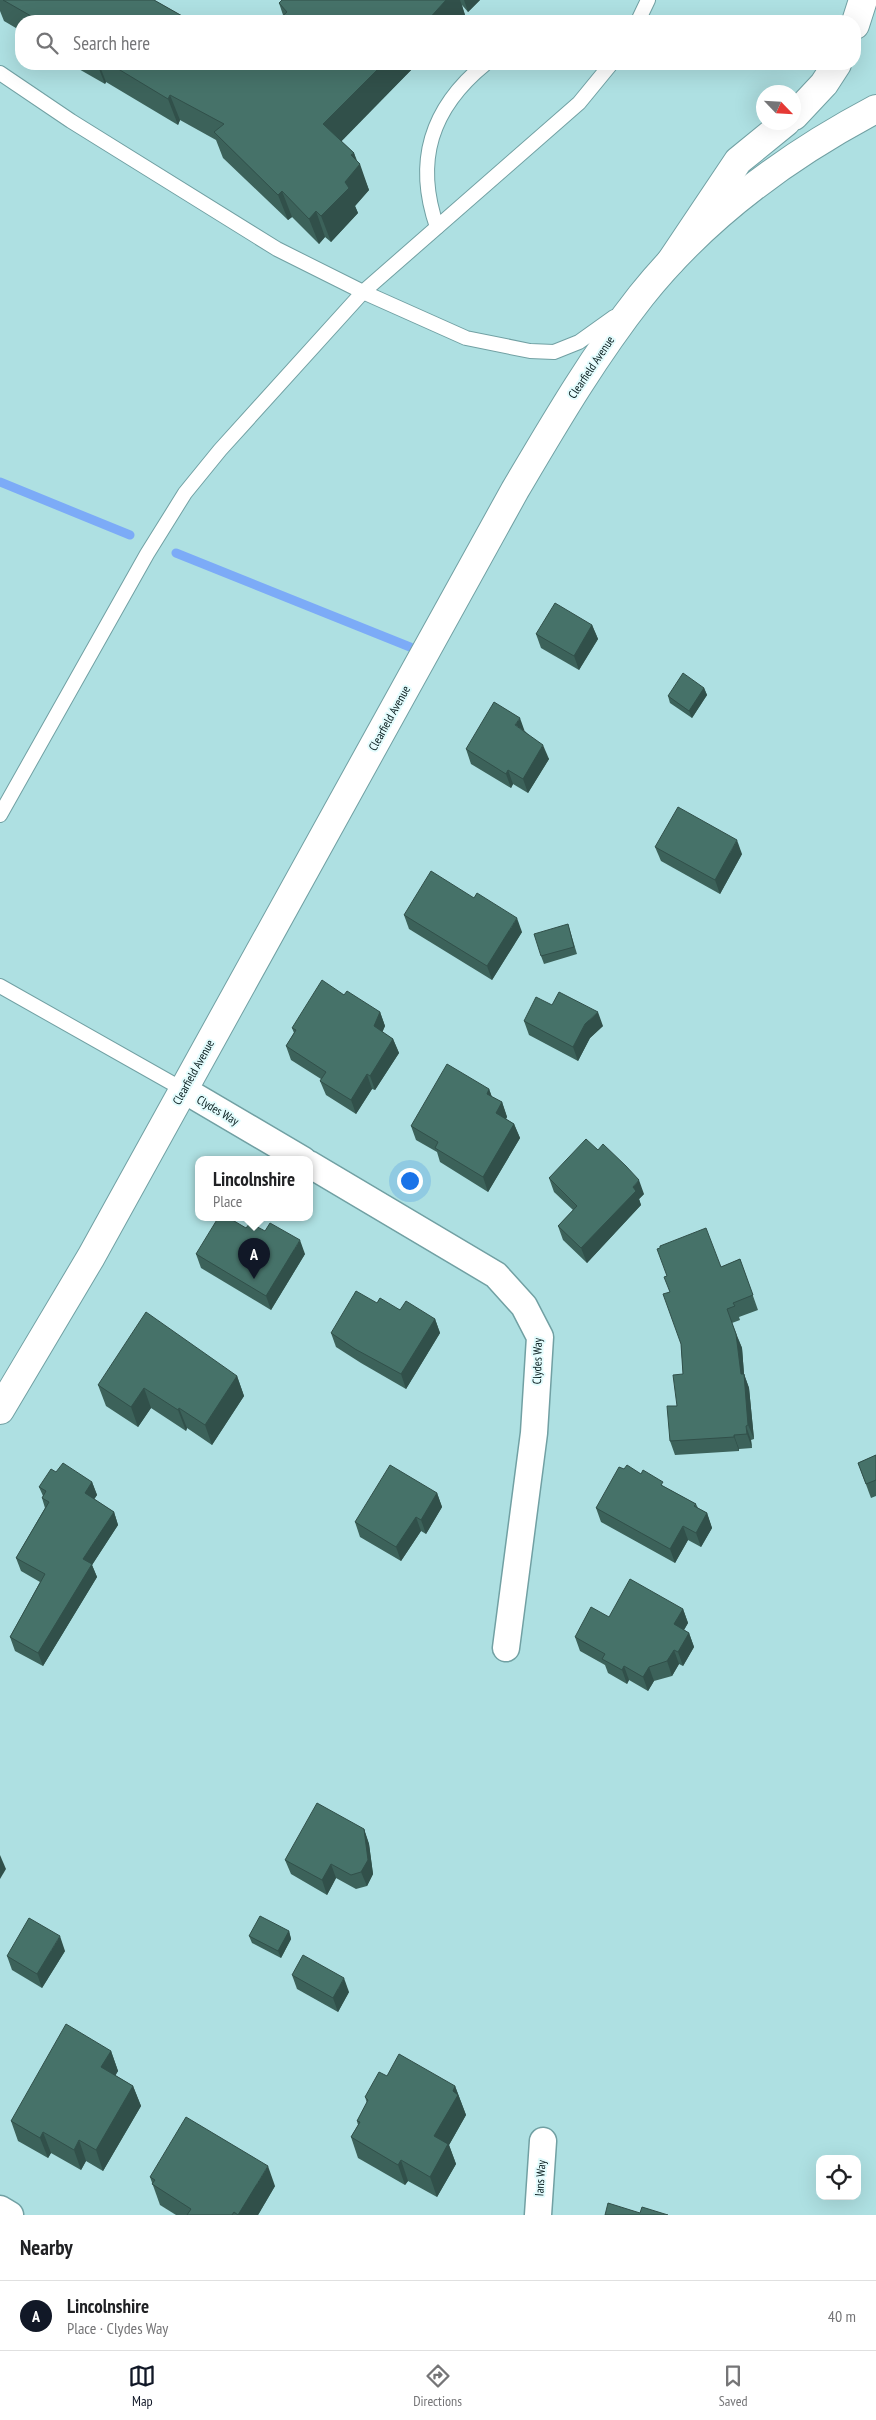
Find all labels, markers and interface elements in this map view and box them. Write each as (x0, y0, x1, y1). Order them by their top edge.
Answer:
search box (15, 15, 861, 70)
icon: search (33, 29, 61, 57)
text: Search here (73, 31, 150, 55)
north arrow (756, 85, 801, 130)
street label: Clearfield Avenue (565, 333, 617, 401)
street label: Clearfield Avenue (365, 683, 413, 753)
street label: Clearfield Avenue (169, 1037, 217, 1107)
street label: Clydes Way (194, 1092, 242, 1129)
popup (195, 1156, 313, 1221)
text: Lincolnshire (213, 1167, 295, 1191)
your location (397, 1168, 423, 1194)
text: Place (213, 1191, 242, 1211)
pin: A (238, 1238, 270, 1279)
street label: Clydes Way (529, 1337, 545, 1384)
map controls (816, 2155, 861, 2200)
button: locate (816, 2155, 861, 2200)
street label: Ians Way (531, 2159, 549, 2197)
text: Nearby (20, 2234, 73, 2261)
text: Lincolnshire (67, 2294, 149, 2318)
text: A (32, 2306, 40, 2326)
text: 40 m (828, 2306, 856, 2326)
text: Place · Clydes Way (67, 2318, 168, 2338)
tab: Map (128, 2362, 156, 2410)
tab: Directions (413, 2362, 462, 2410)
tab: Saved (719, 2362, 748, 2410)

